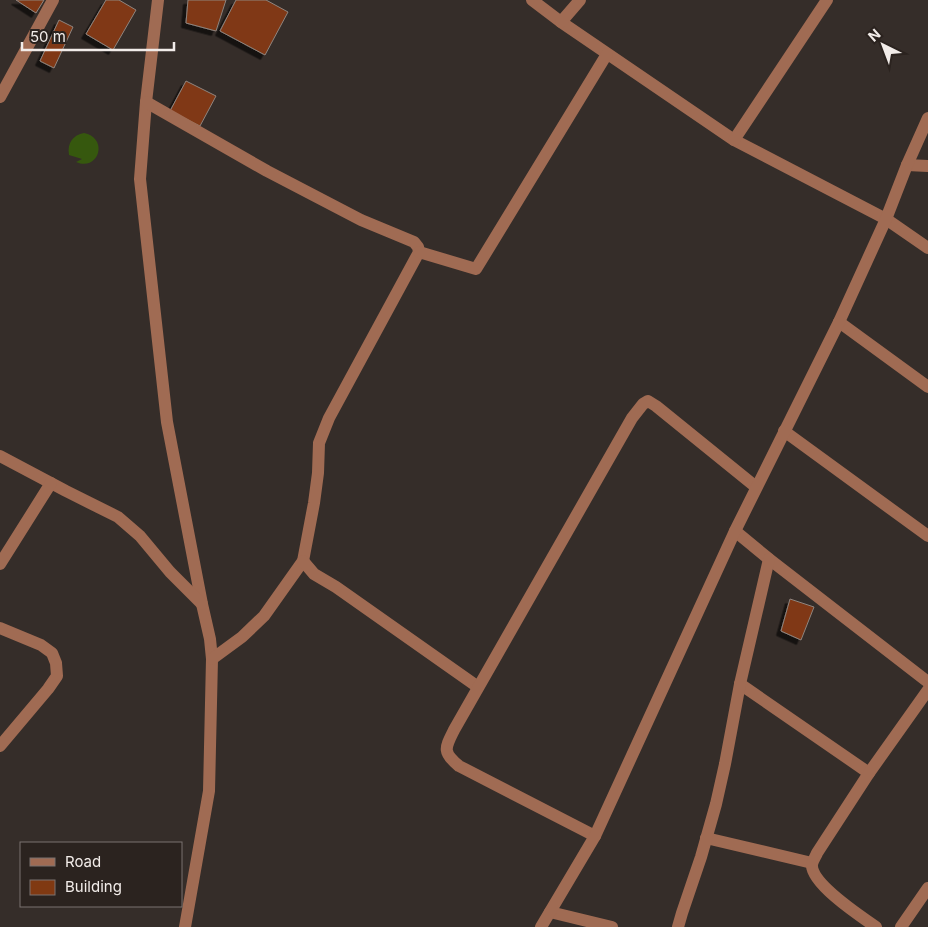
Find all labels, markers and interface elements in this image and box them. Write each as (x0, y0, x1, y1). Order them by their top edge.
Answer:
scale bar (22, 20, 175, 52)
north arrow (858, 20, 908, 70)
text: N (864, 25, 884, 45)
text: 50 m (30, 27, 66, 46)
legend (20, 842, 182, 907)
text: Road (65, 852, 101, 871)
text: Building (65, 877, 122, 896)

